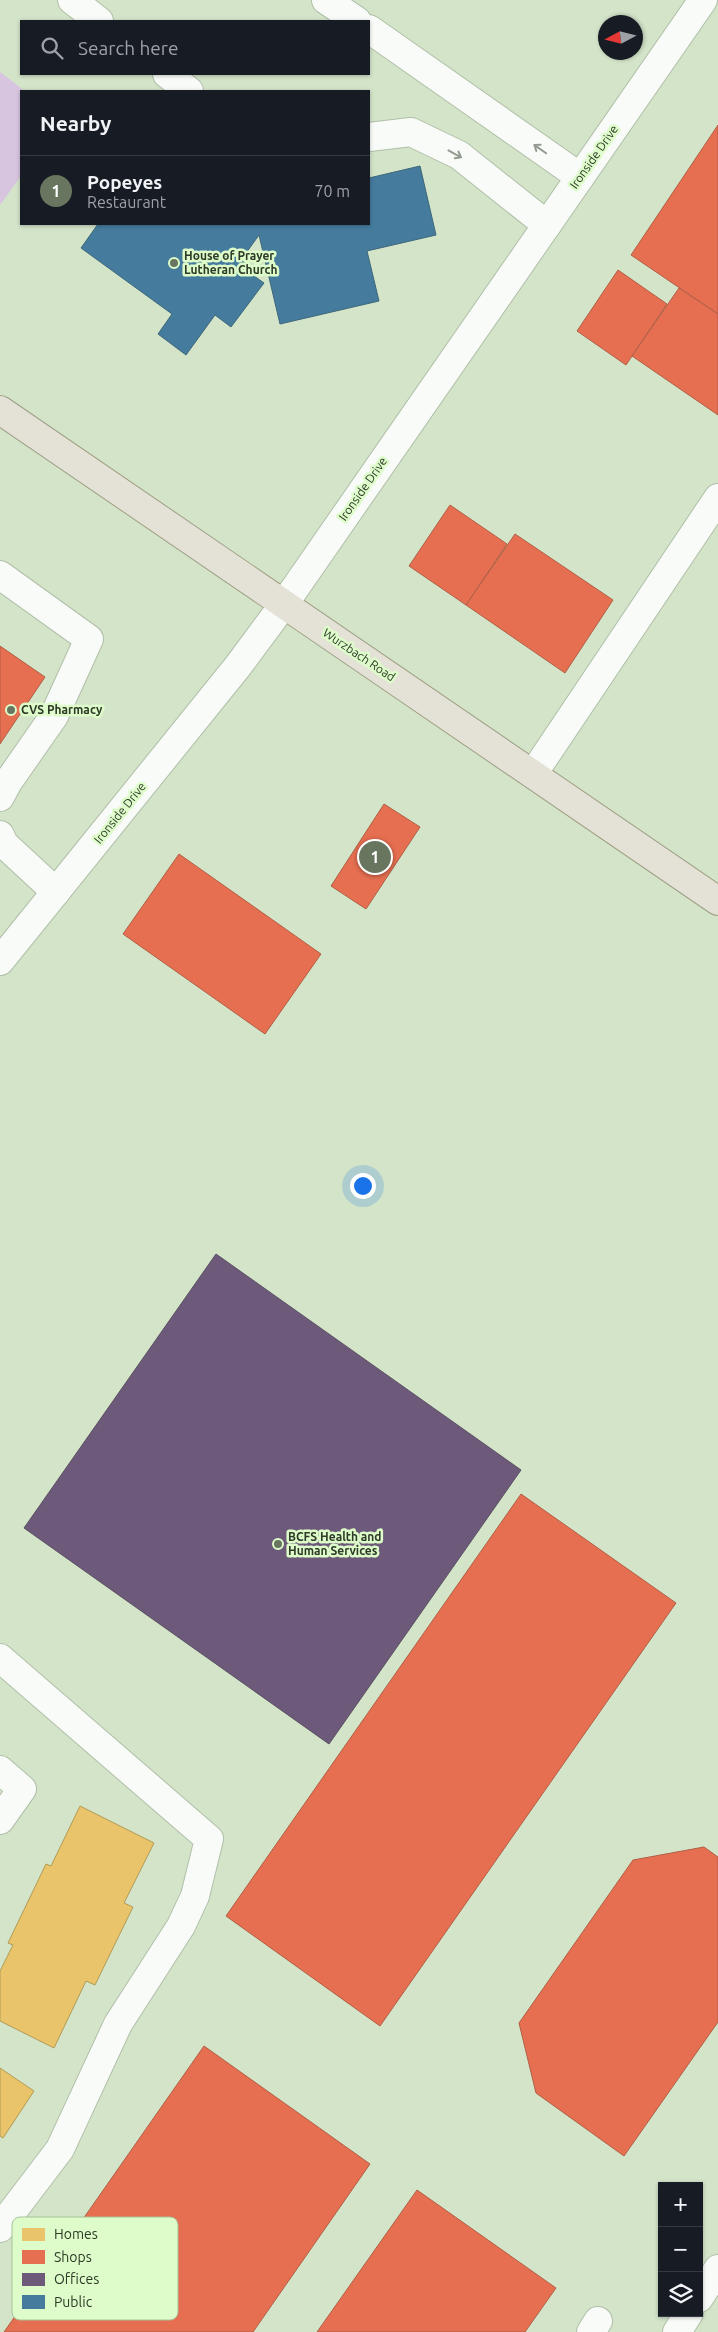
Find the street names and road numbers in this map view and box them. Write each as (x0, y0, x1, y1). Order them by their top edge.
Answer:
street label: Ironside Drive (567, 123, 620, 191)
street label: Ironside Drive (336, 455, 389, 523)
street label: Wurzbach Road (321, 626, 398, 683)
street label: Ironside Drive (91, 780, 148, 846)

